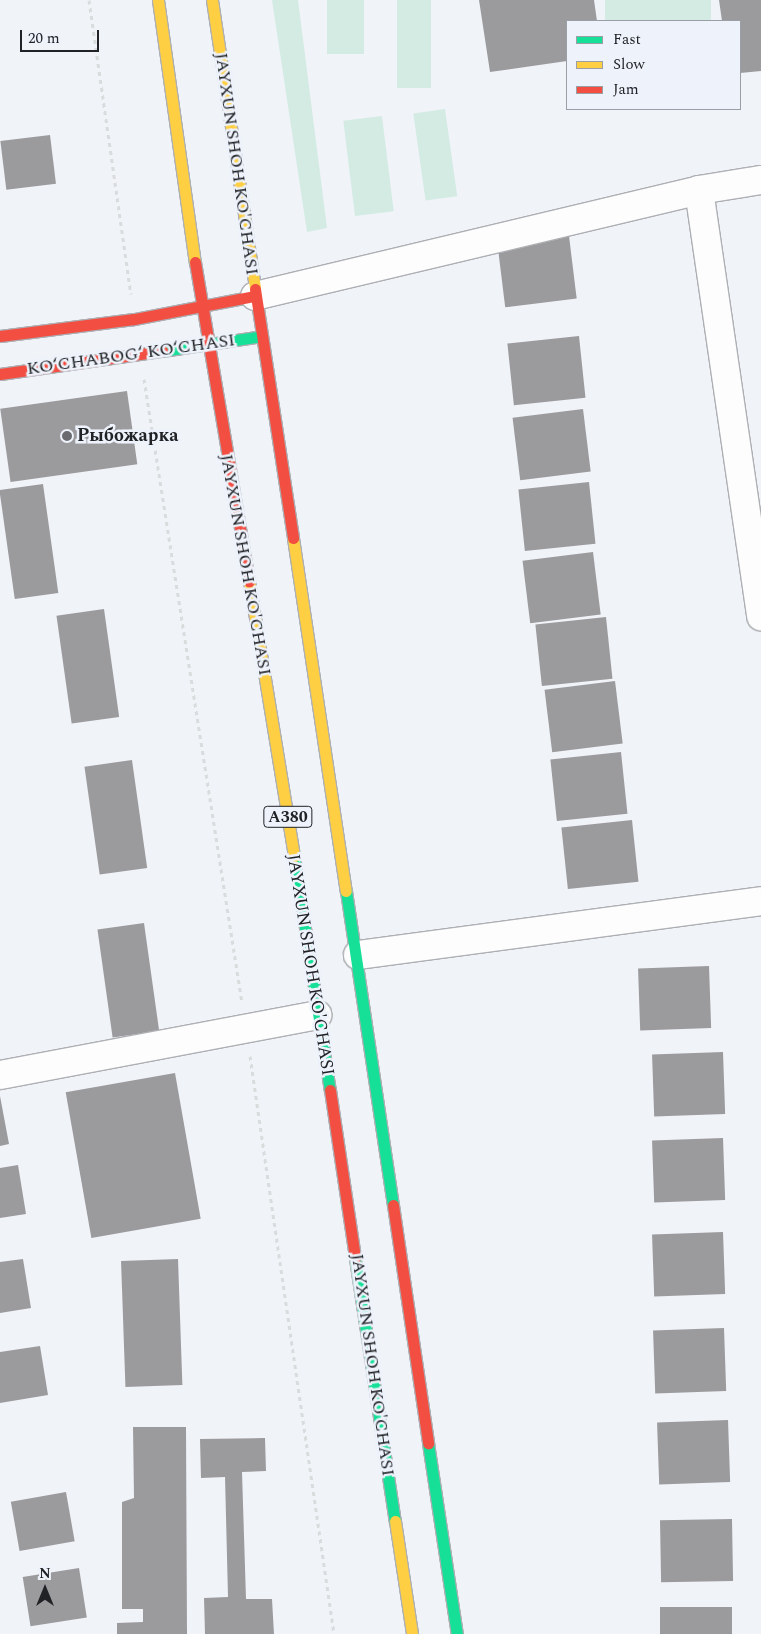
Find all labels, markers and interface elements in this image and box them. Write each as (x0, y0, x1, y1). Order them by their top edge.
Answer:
scale bar (22, 20, 101, 52)
legend (566, 20, 741, 110)
text: 20 m (28, 27, 60, 50)
text: Fast (613, 28, 641, 51)
street label: JAYXUN SHOH KO'CHASI (210, 51, 262, 277)
text: Slow (613, 53, 645, 76)
text: Jam (613, 78, 639, 101)
street label: KO‘CHABOG‘ KO‘CHASI (26, 330, 236, 380)
place label: Рыбожарка (77, 425, 178, 447)
marker: Рыбожарка (61, 430, 73, 442)
street label: JAYXUN SHOH KO'CHASI (215, 453, 275, 677)
road number: A380 (263, 804, 313, 830)
street label: JAYXUN SHOH KO'CHASI (282, 852, 338, 1078)
street label: JAYXUN SHOH KO'CHASI (346, 1252, 398, 1478)
text: N (39, 1563, 51, 1584)
north arrow (20, 1564, 70, 1614)

